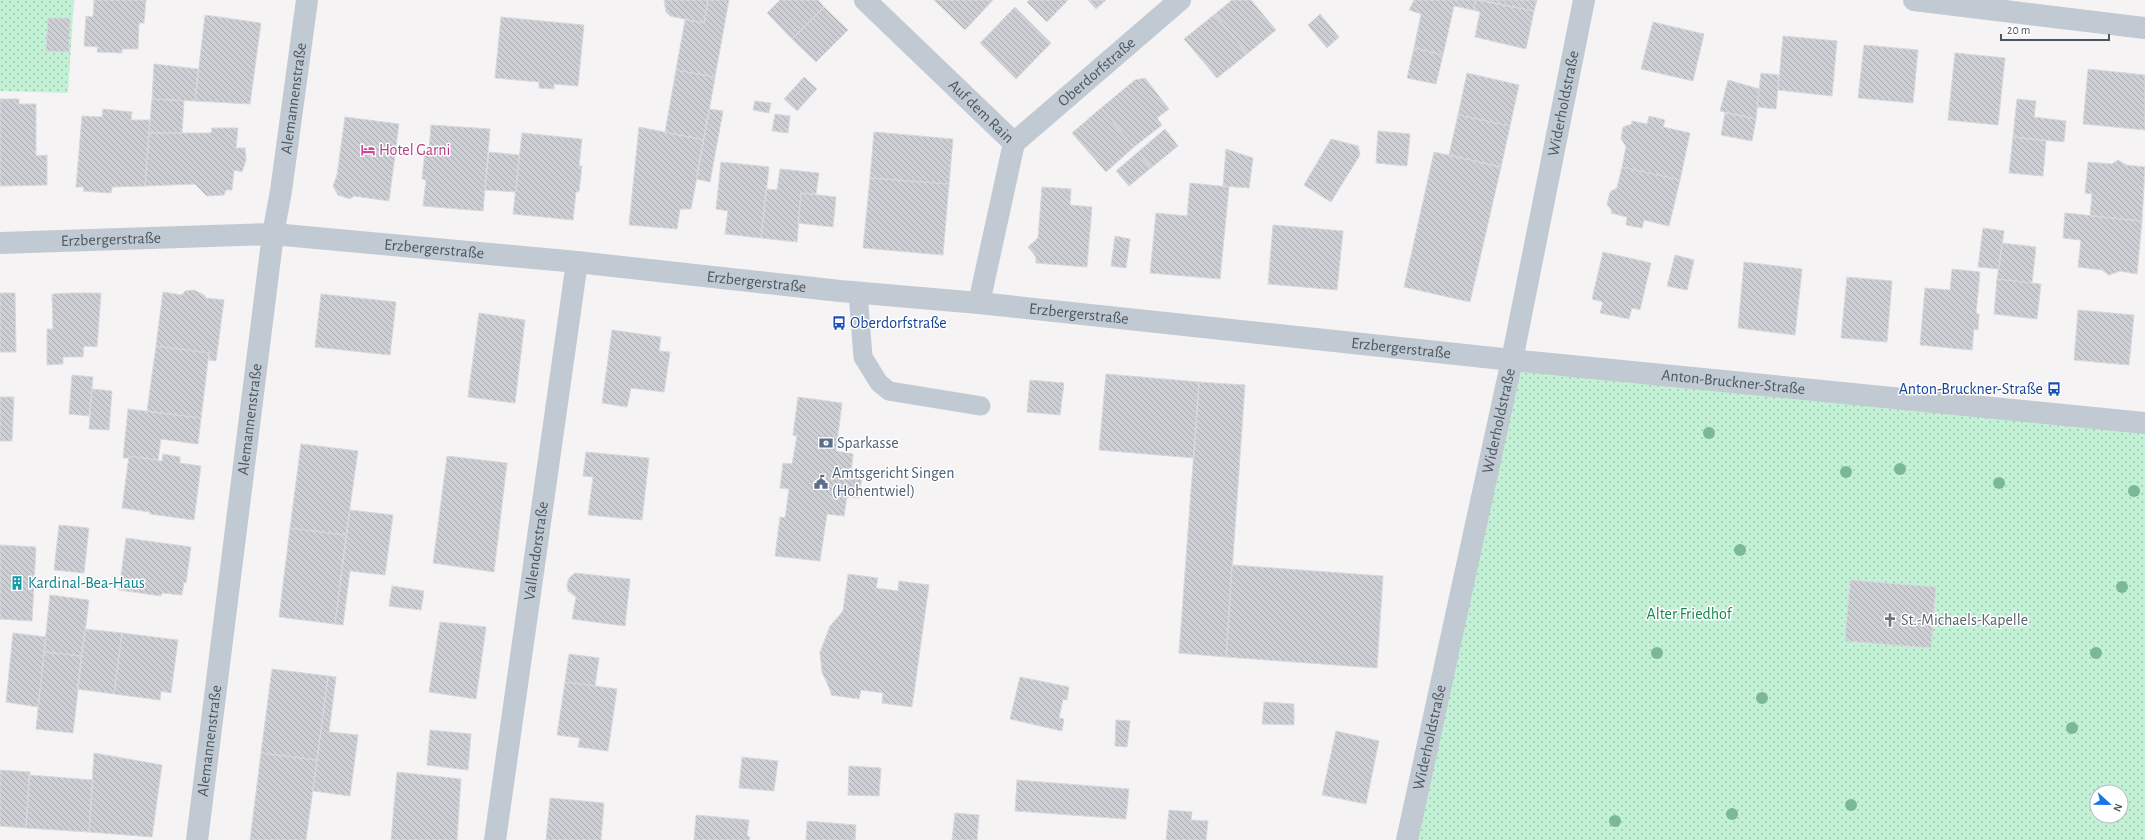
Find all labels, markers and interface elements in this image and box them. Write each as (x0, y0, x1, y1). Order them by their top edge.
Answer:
scale bar (2001, 16, 2109, 42)
text: 20 m (2007, 24, 2030, 36)
street label: Oberdorfstraße (1055, 34, 1138, 109)
street label: Alemannenstraße (278, 42, 309, 155)
street label: Widerholdstraße (1545, 49, 1582, 158)
street label: Auf dem Rain (945, 77, 1017, 146)
hotel icon: Hotel Garni (360, 142, 376, 158)
place label: Hotel Garni (379, 142, 450, 158)
street label: Erzbergerstraße (61, 230, 161, 249)
street label: Erzbergerstraße (384, 236, 485, 261)
street label: Erzbergerstraße (706, 268, 807, 295)
street label: Erzbergerstraße (1028, 300, 1130, 327)
bus stop icon: Oberdorfstraße (831, 315, 847, 331)
place label: Oberdorfstraße (850, 315, 947, 331)
street label: Erzbergerstraße (1350, 335, 1452, 361)
street label: Alemannenstraße (235, 363, 265, 476)
street label: Widerholdstraße (1479, 367, 1518, 475)
street label: Anton-Bruckner-Straße (1661, 367, 1806, 397)
place label: Anton-Bruckner-Straße (1899, 381, 2043, 397)
bus stop icon: Anton-Bruckner-Straße (2046, 381, 2062, 397)
bank icon: Sparkasse (818, 435, 834, 451)
place label: Sparkasse (837, 435, 899, 451)
place label: Amtsgericht Singen (Hohentwiel) (832, 465, 954, 499)
public building icon: Amtsgericht Singen (Hohentwiel) (813, 474, 829, 490)
street label: Vallendorstraße (521, 500, 551, 602)
building icon: Kardinal-Bea-Haus (9, 575, 25, 591)
place label: Kardinal-Bea-Haus (28, 575, 145, 591)
park label: Alter Friedhof (1646, 606, 1733, 622)
church icon: St.-Michaels-Kapelle (1882, 612, 1898, 628)
place label: St.-Michaels-Kapelle (1901, 612, 2028, 628)
street label: Widerholdstraße (1410, 683, 1449, 791)
street label: Alemannenstraße (195, 684, 224, 798)
north arrow (2089, 784, 2129, 824)
text: N (2111, 802, 2124, 813)

